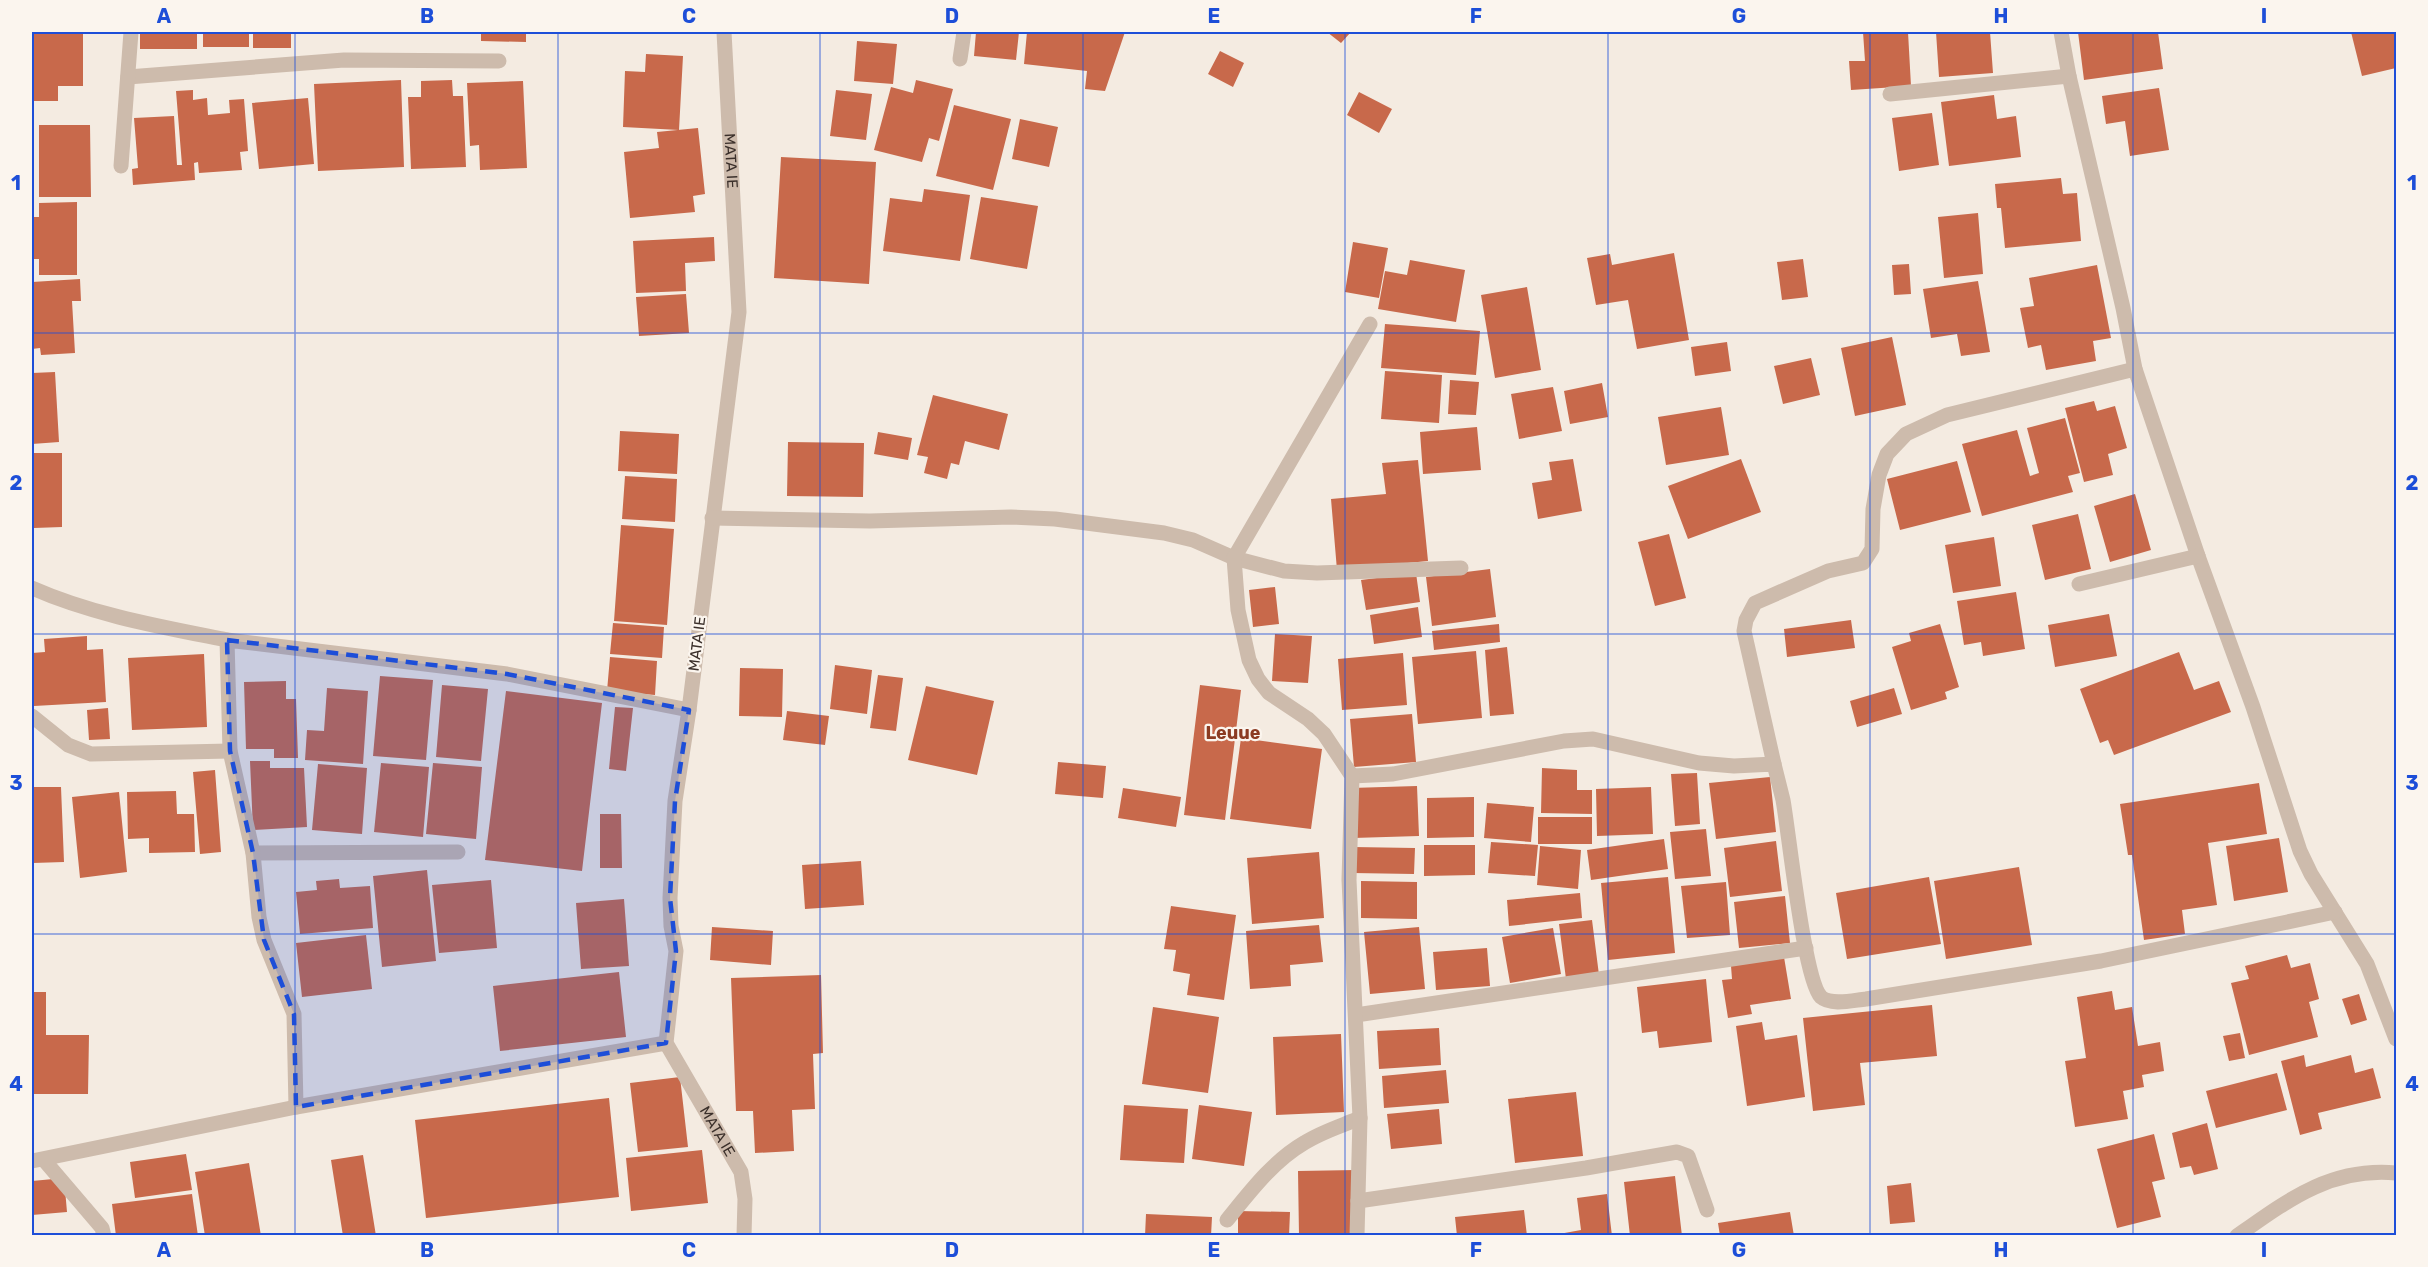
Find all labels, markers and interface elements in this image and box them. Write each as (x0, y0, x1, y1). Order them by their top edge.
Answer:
text: A (157, 4, 172, 28)
text: B (420, 4, 434, 28)
text: C (682, 4, 696, 28)
text: D (945, 4, 959, 28)
text: E (1208, 4, 1220, 28)
text: F (1470, 4, 1482, 28)
text: G (1732, 4, 1746, 28)
text: H (1994, 4, 2008, 28)
text: I (2261, 4, 2267, 28)
street label: MATA IE (720, 133, 741, 189)
text: 1 (11, 171, 21, 195)
text: 1 (2407, 171, 2417, 195)
text: 2 (10, 471, 23, 495)
text: 2 (2406, 471, 2419, 495)
street label: MATA IE (685, 616, 709, 672)
district label: Leuue (1205, 722, 1261, 744)
text: 3 (9, 771, 23, 795)
text: 3 (2405, 771, 2419, 795)
text: 4 (9, 1072, 23, 1096)
text: 4 (2405, 1072, 2419, 1096)
street label: MATA IE (696, 1103, 739, 1160)
text: A (157, 1238, 172, 1262)
text: B (420, 1238, 434, 1262)
text: C (682, 1238, 696, 1262)
text: D (945, 1238, 959, 1262)
text: E (1208, 1238, 1220, 1262)
text: F (1470, 1238, 1482, 1262)
text: G (1732, 1238, 1746, 1262)
text: H (1994, 1238, 2008, 1262)
text: I (2261, 1238, 2267, 1262)

